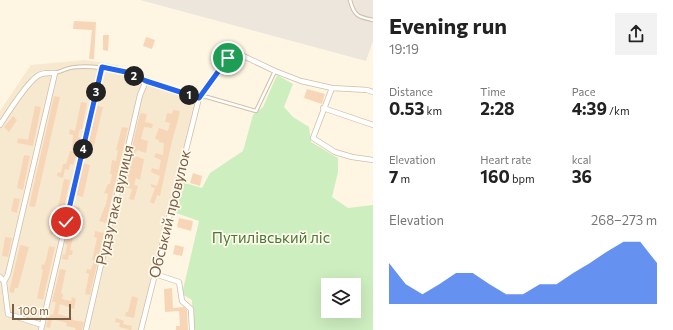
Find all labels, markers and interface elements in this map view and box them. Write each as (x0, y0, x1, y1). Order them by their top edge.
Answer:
text: Evening run (389, 12, 507, 39)
button: share (615, 13, 657, 55)
pin (211, 41, 245, 75)
text: 19:19 (389, 41, 419, 57)
icon: arrive (217, 47, 239, 69)
pin: 2 (124, 66, 144, 86)
text: 2 (131, 69, 137, 82)
pin: 3 (86, 82, 106, 102)
text: 3 (93, 85, 99, 98)
pin: 1 (179, 85, 199, 105)
text: Distance (389, 85, 433, 98)
text: Time (480, 85, 506, 98)
text: Pace (572, 85, 596, 98)
text: 1 (187, 88, 191, 101)
text: 0.53 (389, 98, 424, 119)
text: 2:28 (480, 98, 515, 119)
text: 4:39 (572, 98, 607, 119)
text: km (424, 104, 442, 117)
text: /km (607, 104, 630, 117)
pin: 4 (73, 139, 93, 159)
text: 4 (80, 142, 86, 155)
street label: Рудзутака вулиця (91, 143, 137, 267)
street label: Обський провулок (144, 148, 194, 280)
text: Elevation (389, 153, 435, 166)
text: Heart rate (480, 153, 531, 166)
text: kcal (572, 153, 591, 166)
text: 7 (389, 166, 398, 187)
text: 160 (480, 166, 510, 187)
text: 36 (572, 166, 592, 187)
text: m (398, 172, 410, 185)
text: bpm (510, 172, 535, 185)
pin (49, 205, 83, 239)
icon: check (55, 211, 77, 233)
text: Elevation (389, 212, 444, 228)
text: 268–273 m (591, 212, 657, 228)
park label: Путилівський ліс (212, 228, 330, 246)
map controls (321, 278, 361, 318)
button: layers (321, 278, 361, 318)
scale bar (12, 302, 71, 321)
text: 100 m (18, 304, 49, 317)

